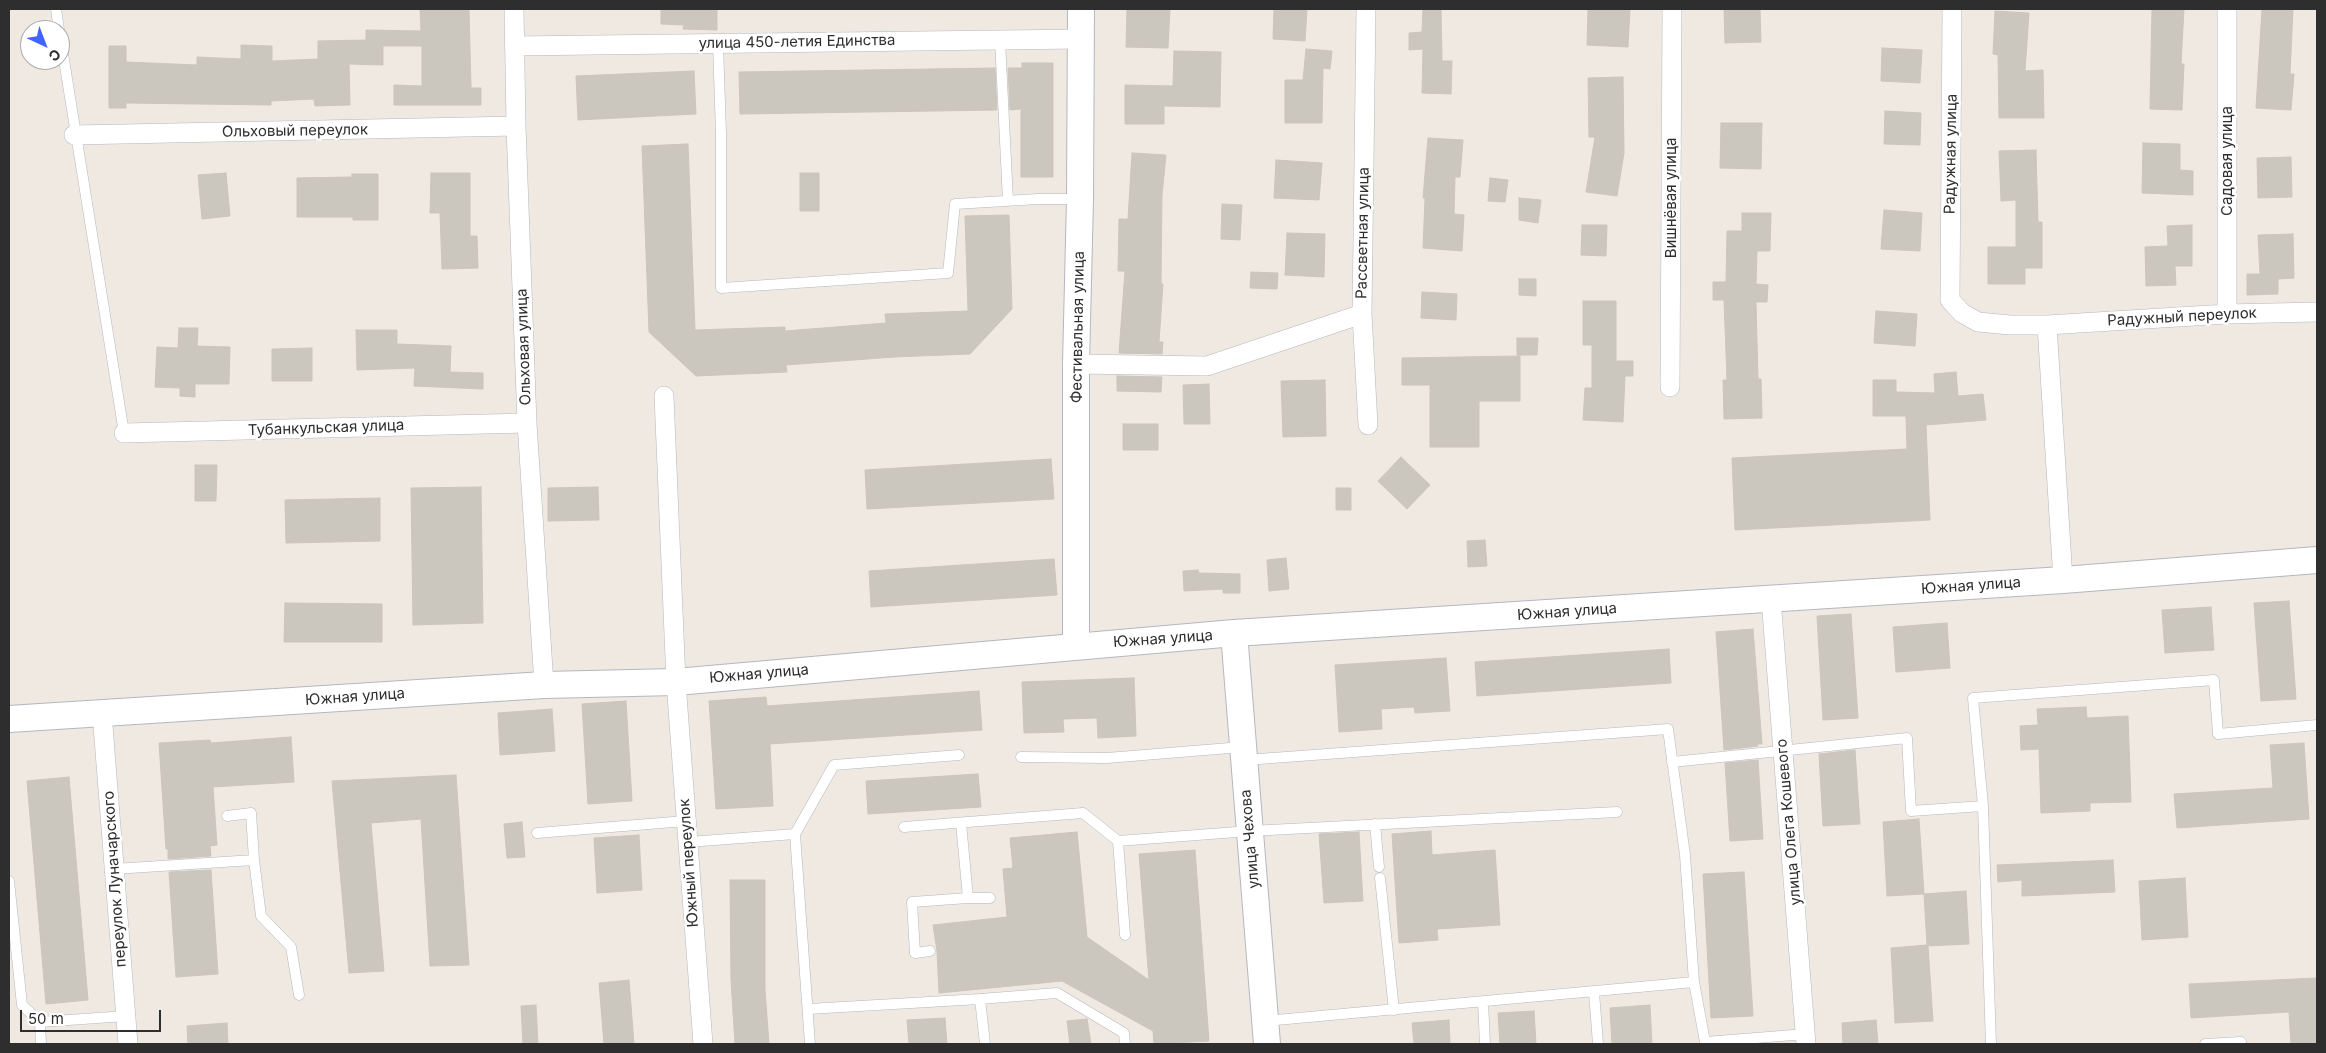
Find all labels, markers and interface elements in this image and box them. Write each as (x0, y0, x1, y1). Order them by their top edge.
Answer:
north arrow (20, 20, 70, 70)
street label: улица 450-летия Единства (698, 31, 896, 53)
text: С (45, 46, 64, 65)
street label: Радужная улица (1941, 94, 1961, 214)
street label: Садовая улица (2218, 106, 2236, 216)
street label: Ольховый переулок (222, 121, 368, 141)
street label: Вишнёвая улица (1662, 138, 1680, 258)
street label: Рассветная улица (1353, 167, 1373, 299)
street label: Фестивальная улица (1068, 251, 1088, 403)
street label: Ольховая улица (513, 288, 535, 406)
street label: Радужный переулок (2107, 304, 2257, 330)
street label: Тубанкульская улица (247, 416, 405, 440)
street label: Южная улица (1921, 574, 2021, 598)
street label: Южная улица (1517, 600, 1617, 624)
street label: Южная улица (1113, 627, 1213, 651)
street label: Южная улица (708, 661, 810, 687)
street label: Южная улица (305, 685, 405, 709)
street label: улица Олега Кошевого (1773, 738, 1805, 906)
street label: улица Чехова (1237, 789, 1263, 889)
street label: переулок Луначарского (100, 790, 130, 968)
street label: Южный переулок (676, 798, 702, 928)
scale bar (22, 1000, 164, 1032)
text: 50 m (28, 1009, 64, 1028)

